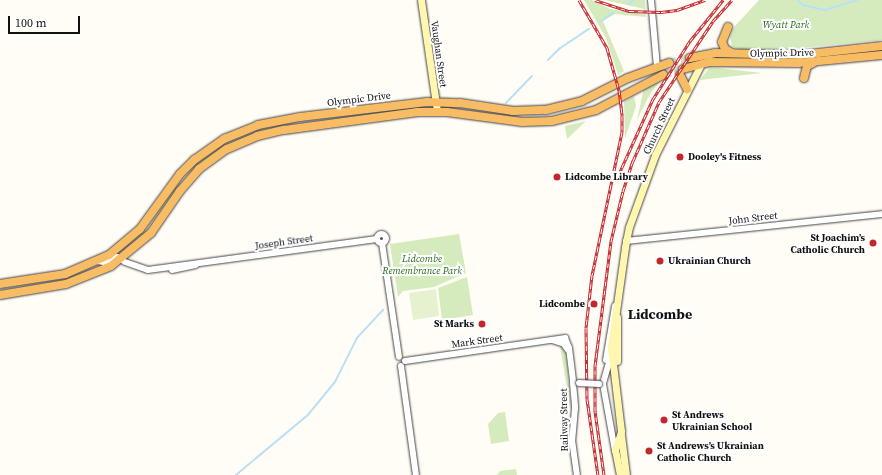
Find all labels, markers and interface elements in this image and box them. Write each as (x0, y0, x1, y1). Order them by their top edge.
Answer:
scale bar (10, 8, 82, 34)
text: 100 m (15, 15, 47, 31)
park label: Wyatt Park (763, 19, 809, 31)
street label: Vaughan Street (428, 20, 450, 88)
street label: Olympic Drive (750, 46, 814, 60)
street label: Olympic Drive (326, 89, 392, 109)
street label: Church Street (641, 96, 677, 156)
place label: Dooley's Fitness (688, 151, 761, 163)
marker: Dooley's Fitness (675, 152, 685, 162)
place label: Lidcombe Library (565, 171, 648, 183)
marker: Lidcombe Library (552, 172, 562, 182)
street label: John Street (728, 209, 778, 227)
place label: St Joachim’s Catholic Church (790, 231, 865, 254)
street label: Joseph Street (254, 232, 314, 252)
marker: St Joachim’s Catholic Church (868, 238, 878, 248)
park label: Lidcombe Remembrance Park (382, 252, 462, 276)
place label: Ukrainian Church (668, 255, 751, 267)
marker: Ukrainian Church (655, 256, 665, 266)
place label: Lidcombe (539, 298, 585, 310)
marker: Lidcombe (588, 298, 600, 310)
district label: Lidcombe (628, 306, 692, 322)
place label: St Marks (434, 318, 474, 330)
marker: St Marks (477, 319, 487, 329)
street label: Mark Street (451, 331, 503, 351)
street label: Railway Street (557, 388, 571, 452)
place label: St Andrews Ukrainian School (672, 408, 752, 432)
marker: St Andrews Ukrainian School (659, 415, 669, 425)
place label: St Andrews’s Ukrainian Catholic Church (657, 439, 764, 462)
marker: St Andrews’s Ukrainian Catholic Church (644, 446, 654, 456)

